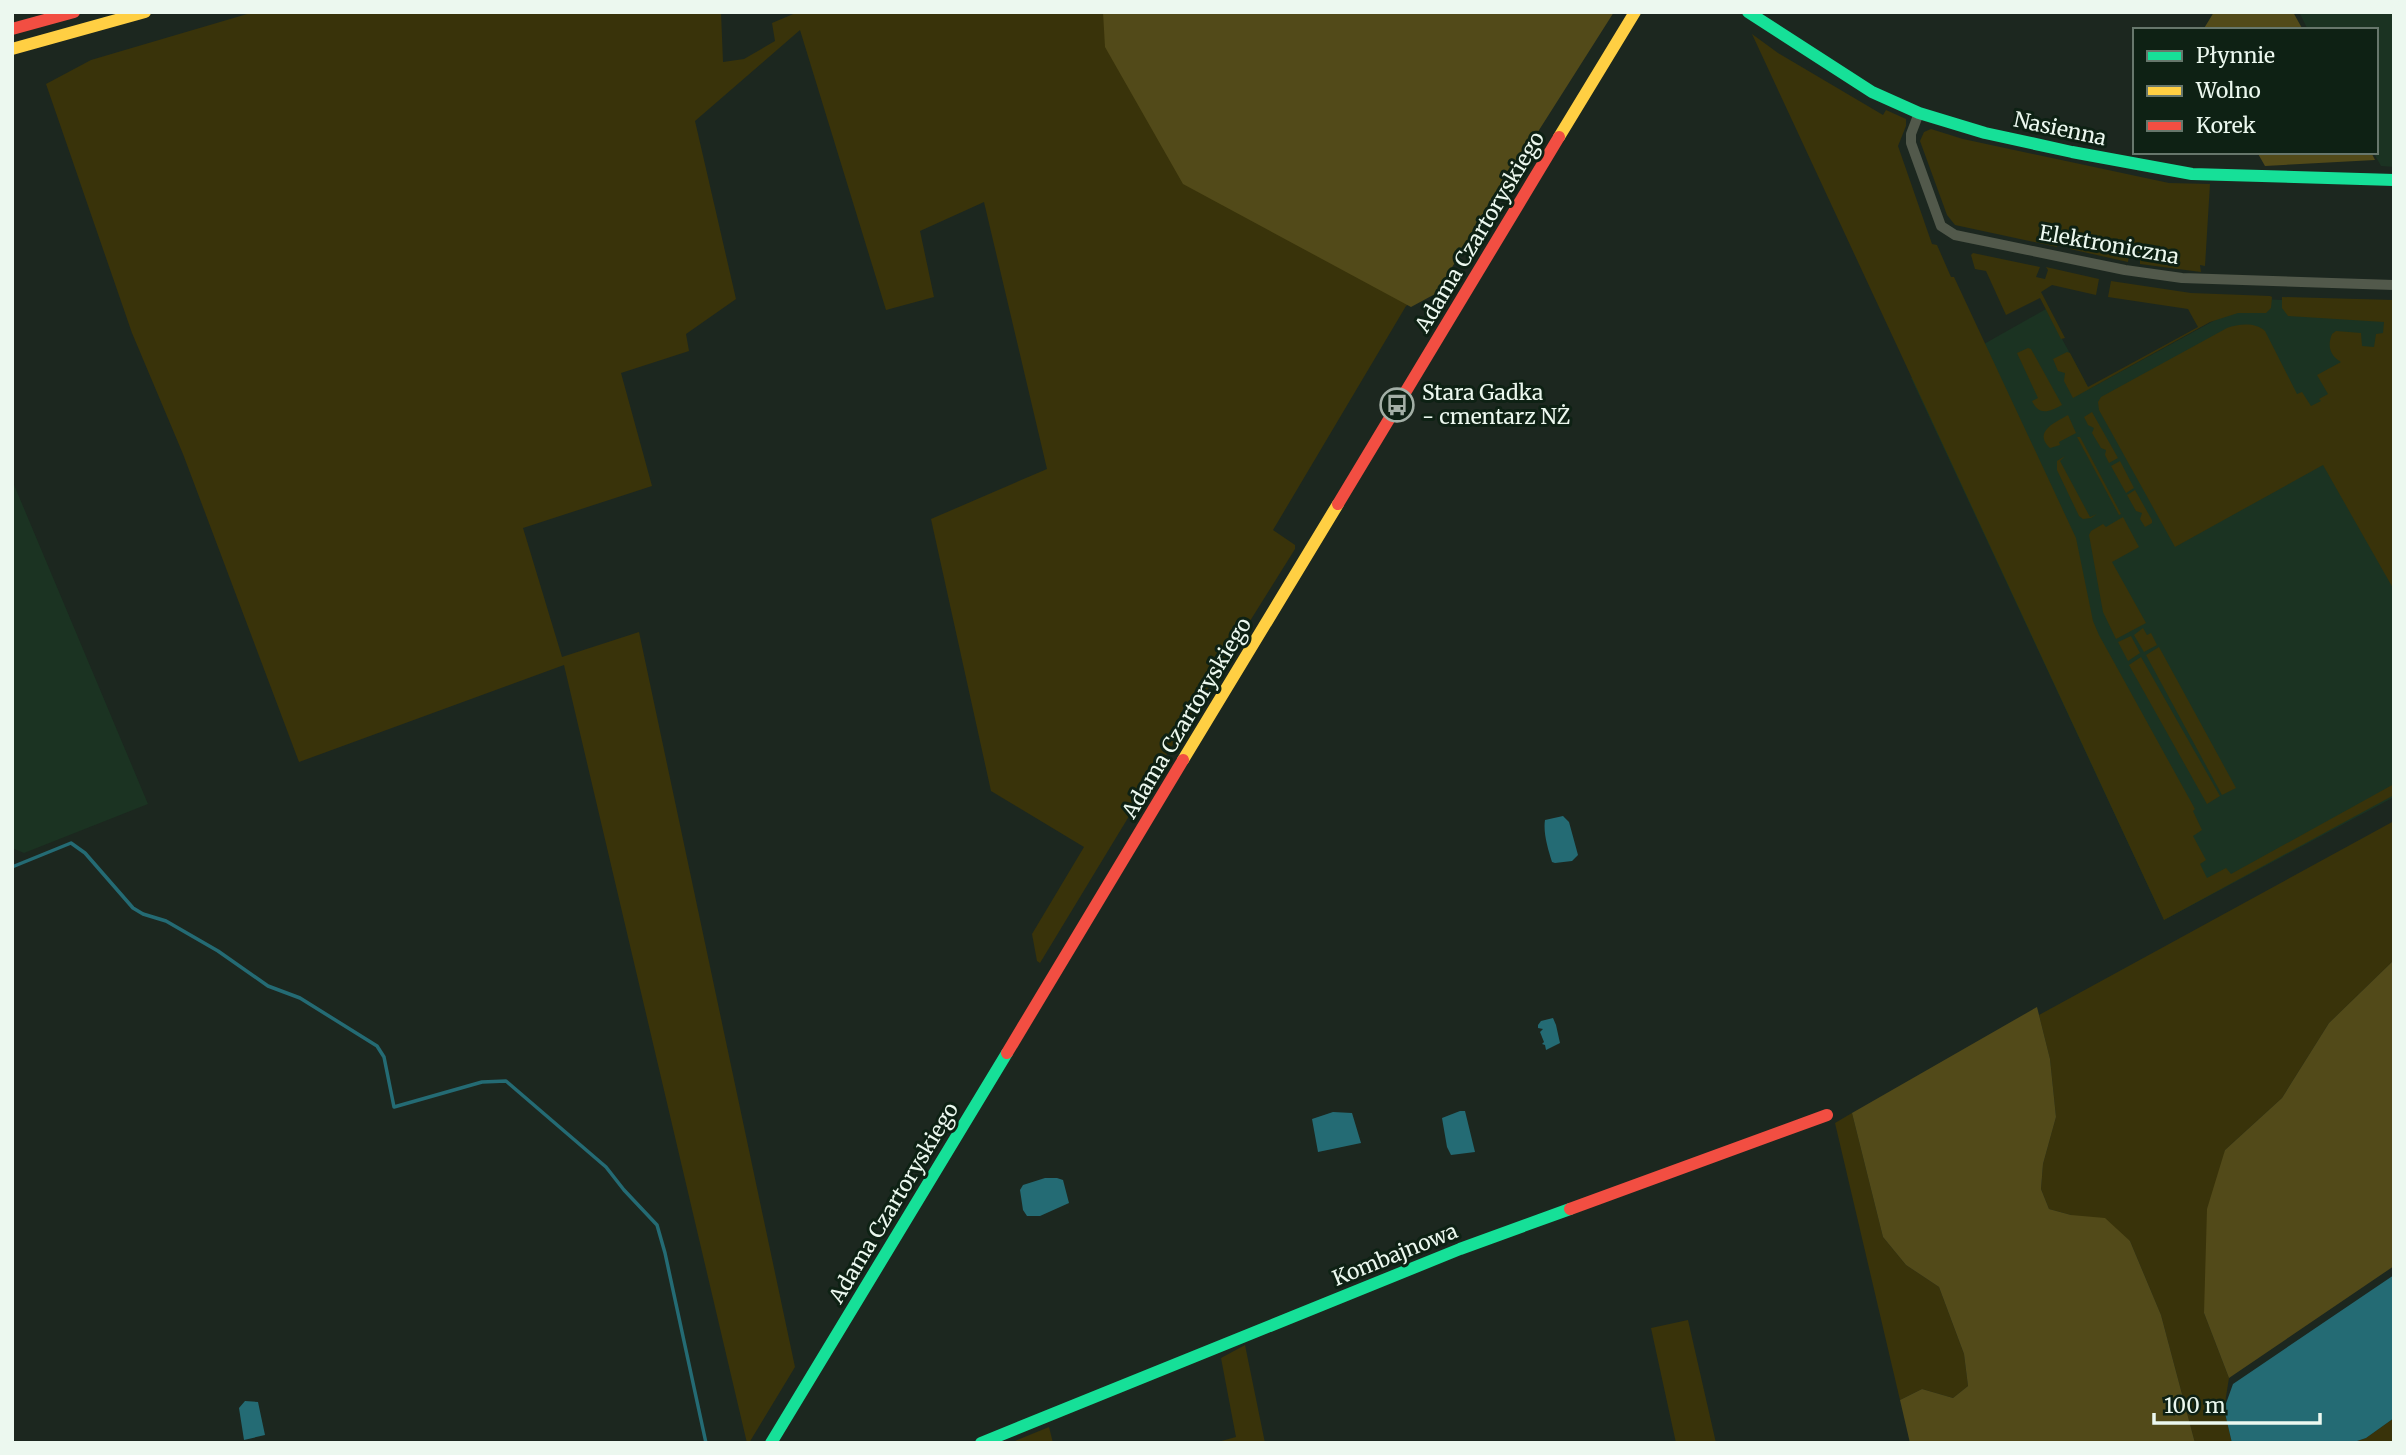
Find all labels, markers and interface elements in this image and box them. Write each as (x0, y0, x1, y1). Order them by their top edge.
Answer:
legend (2133, 28, 2378, 154)
text: Płynnie (2196, 42, 2275, 69)
text: Wolno (2195, 77, 2261, 104)
street label: Nasienna (2011, 106, 2109, 152)
text: Korek (2196, 112, 2257, 139)
street label: Adama Czartoryskiego (1408, 126, 1550, 338)
street label: Elektroniczna (2037, 219, 2181, 270)
place label: Stara Gadka - cmentarz NŻ (1422, 379, 1570, 430)
bus stop icon: Stara Gadka - cmentarz NŻ (1378, 386, 1416, 424)
street label: Adama Czartoryskiego (1115, 612, 1257, 824)
street label: Adama Czartoryskiego (822, 1097, 964, 1309)
street label: Kombajnowa (1328, 1217, 1461, 1292)
scale bar (2154, 1382, 2320, 1426)
text: 100 m (2164, 1392, 2226, 1419)

